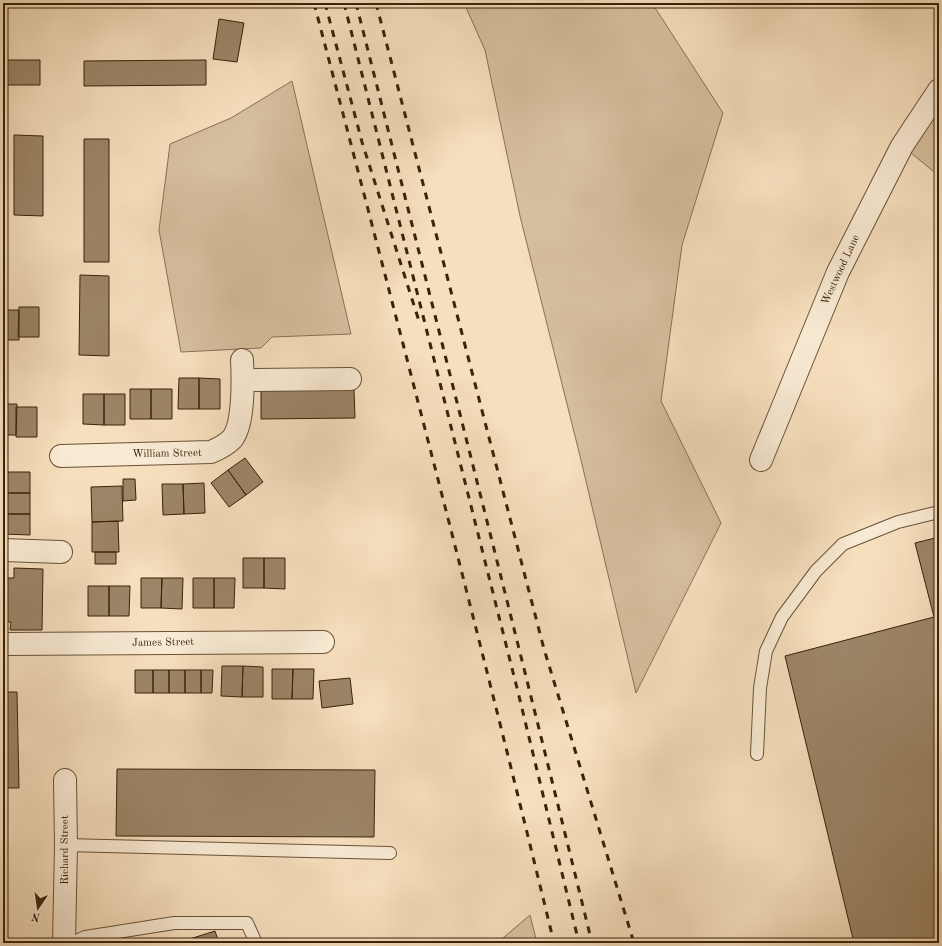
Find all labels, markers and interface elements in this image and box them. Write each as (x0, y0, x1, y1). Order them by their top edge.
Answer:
street label: Westwood Lane (820, 233, 862, 307)
street label: William Street (132, 448, 202, 460)
street label: James Street (132, 637, 194, 649)
street label: Richard Street (60, 815, 71, 885)
north arrow (18, 888, 58, 928)
text: N (30, 910, 41, 923)

